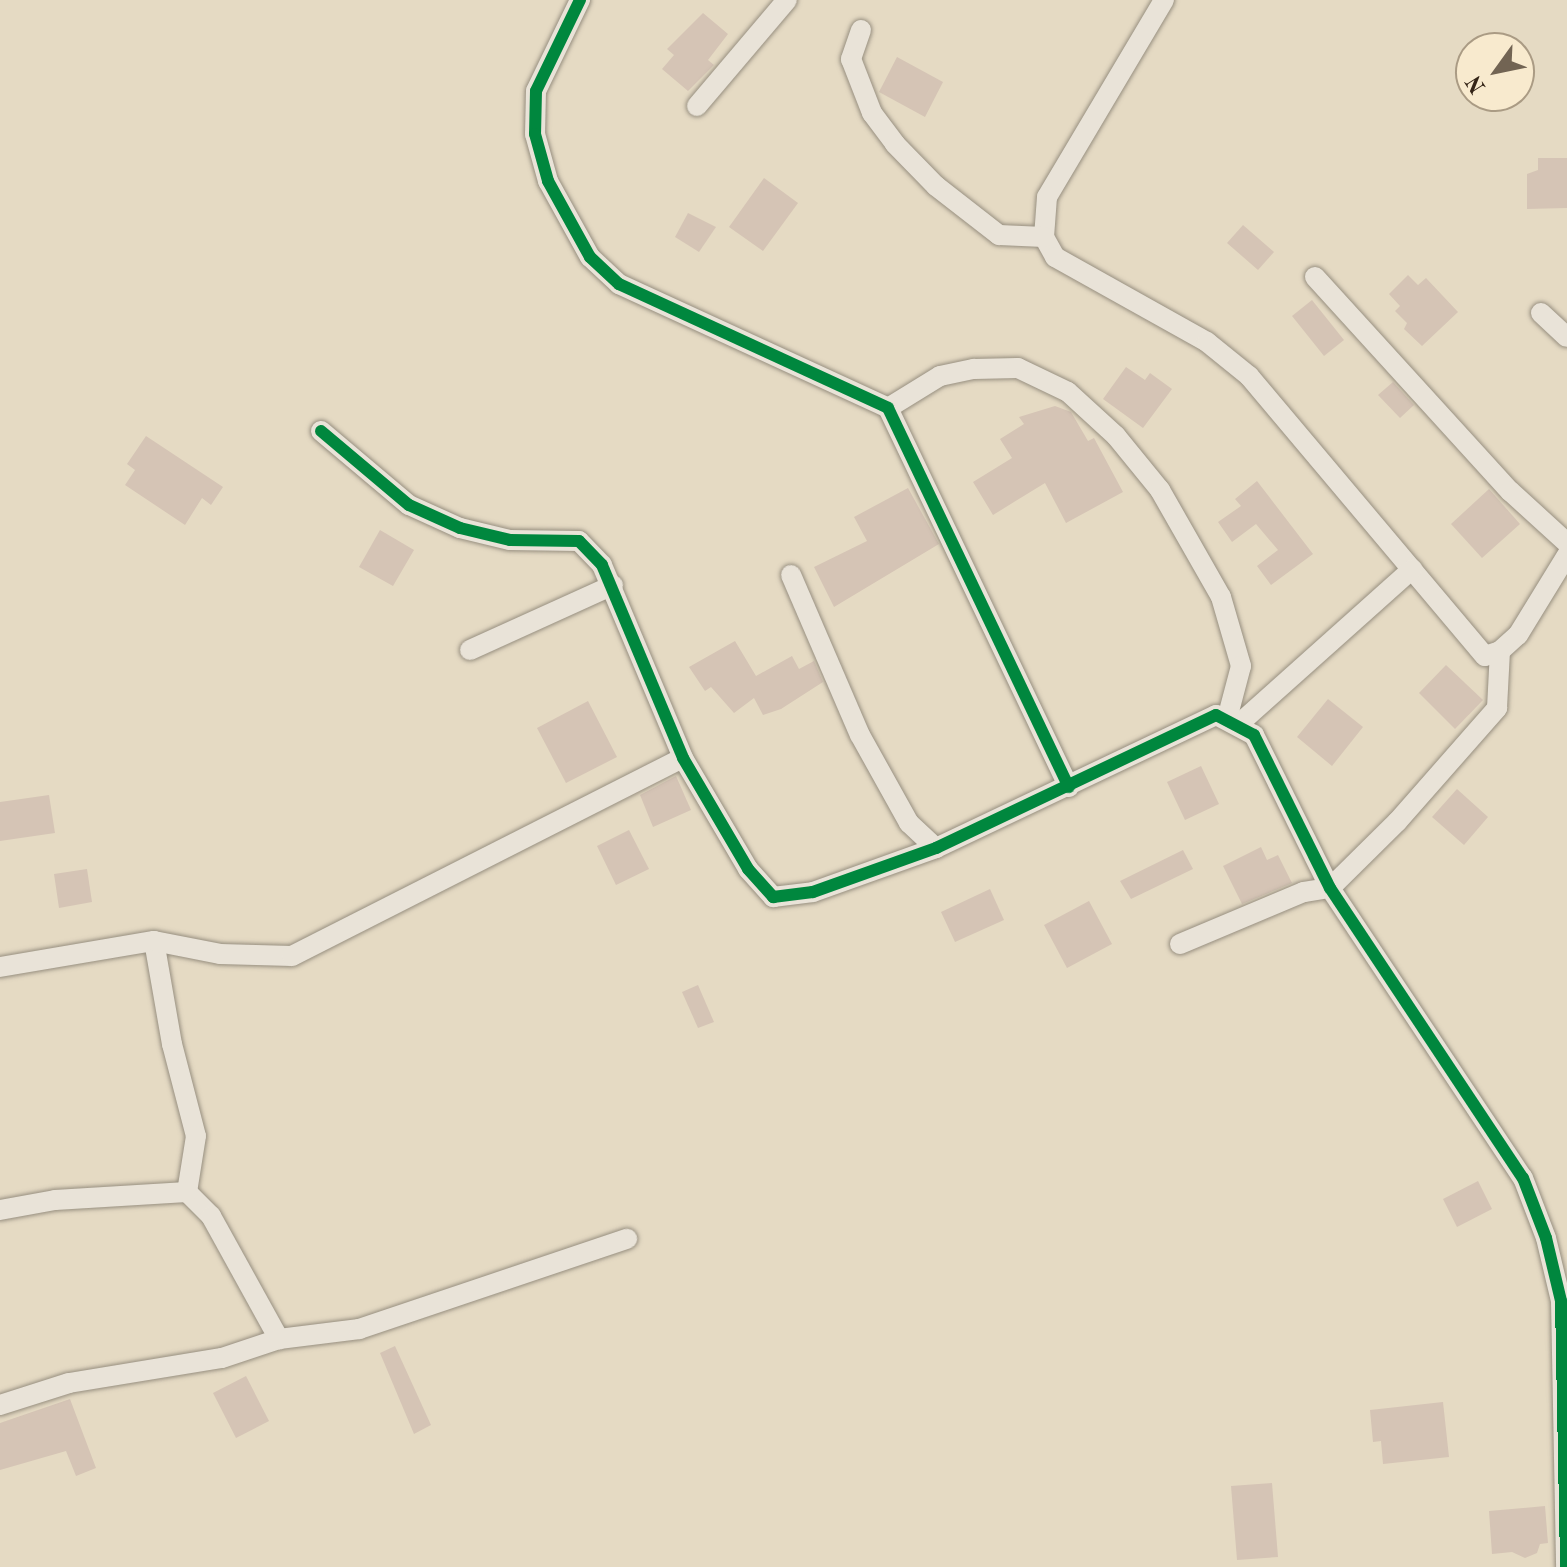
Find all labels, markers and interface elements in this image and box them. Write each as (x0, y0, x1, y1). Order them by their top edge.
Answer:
north arrow (1455, 32, 1535, 112)
text: N (1463, 71, 1490, 97)

